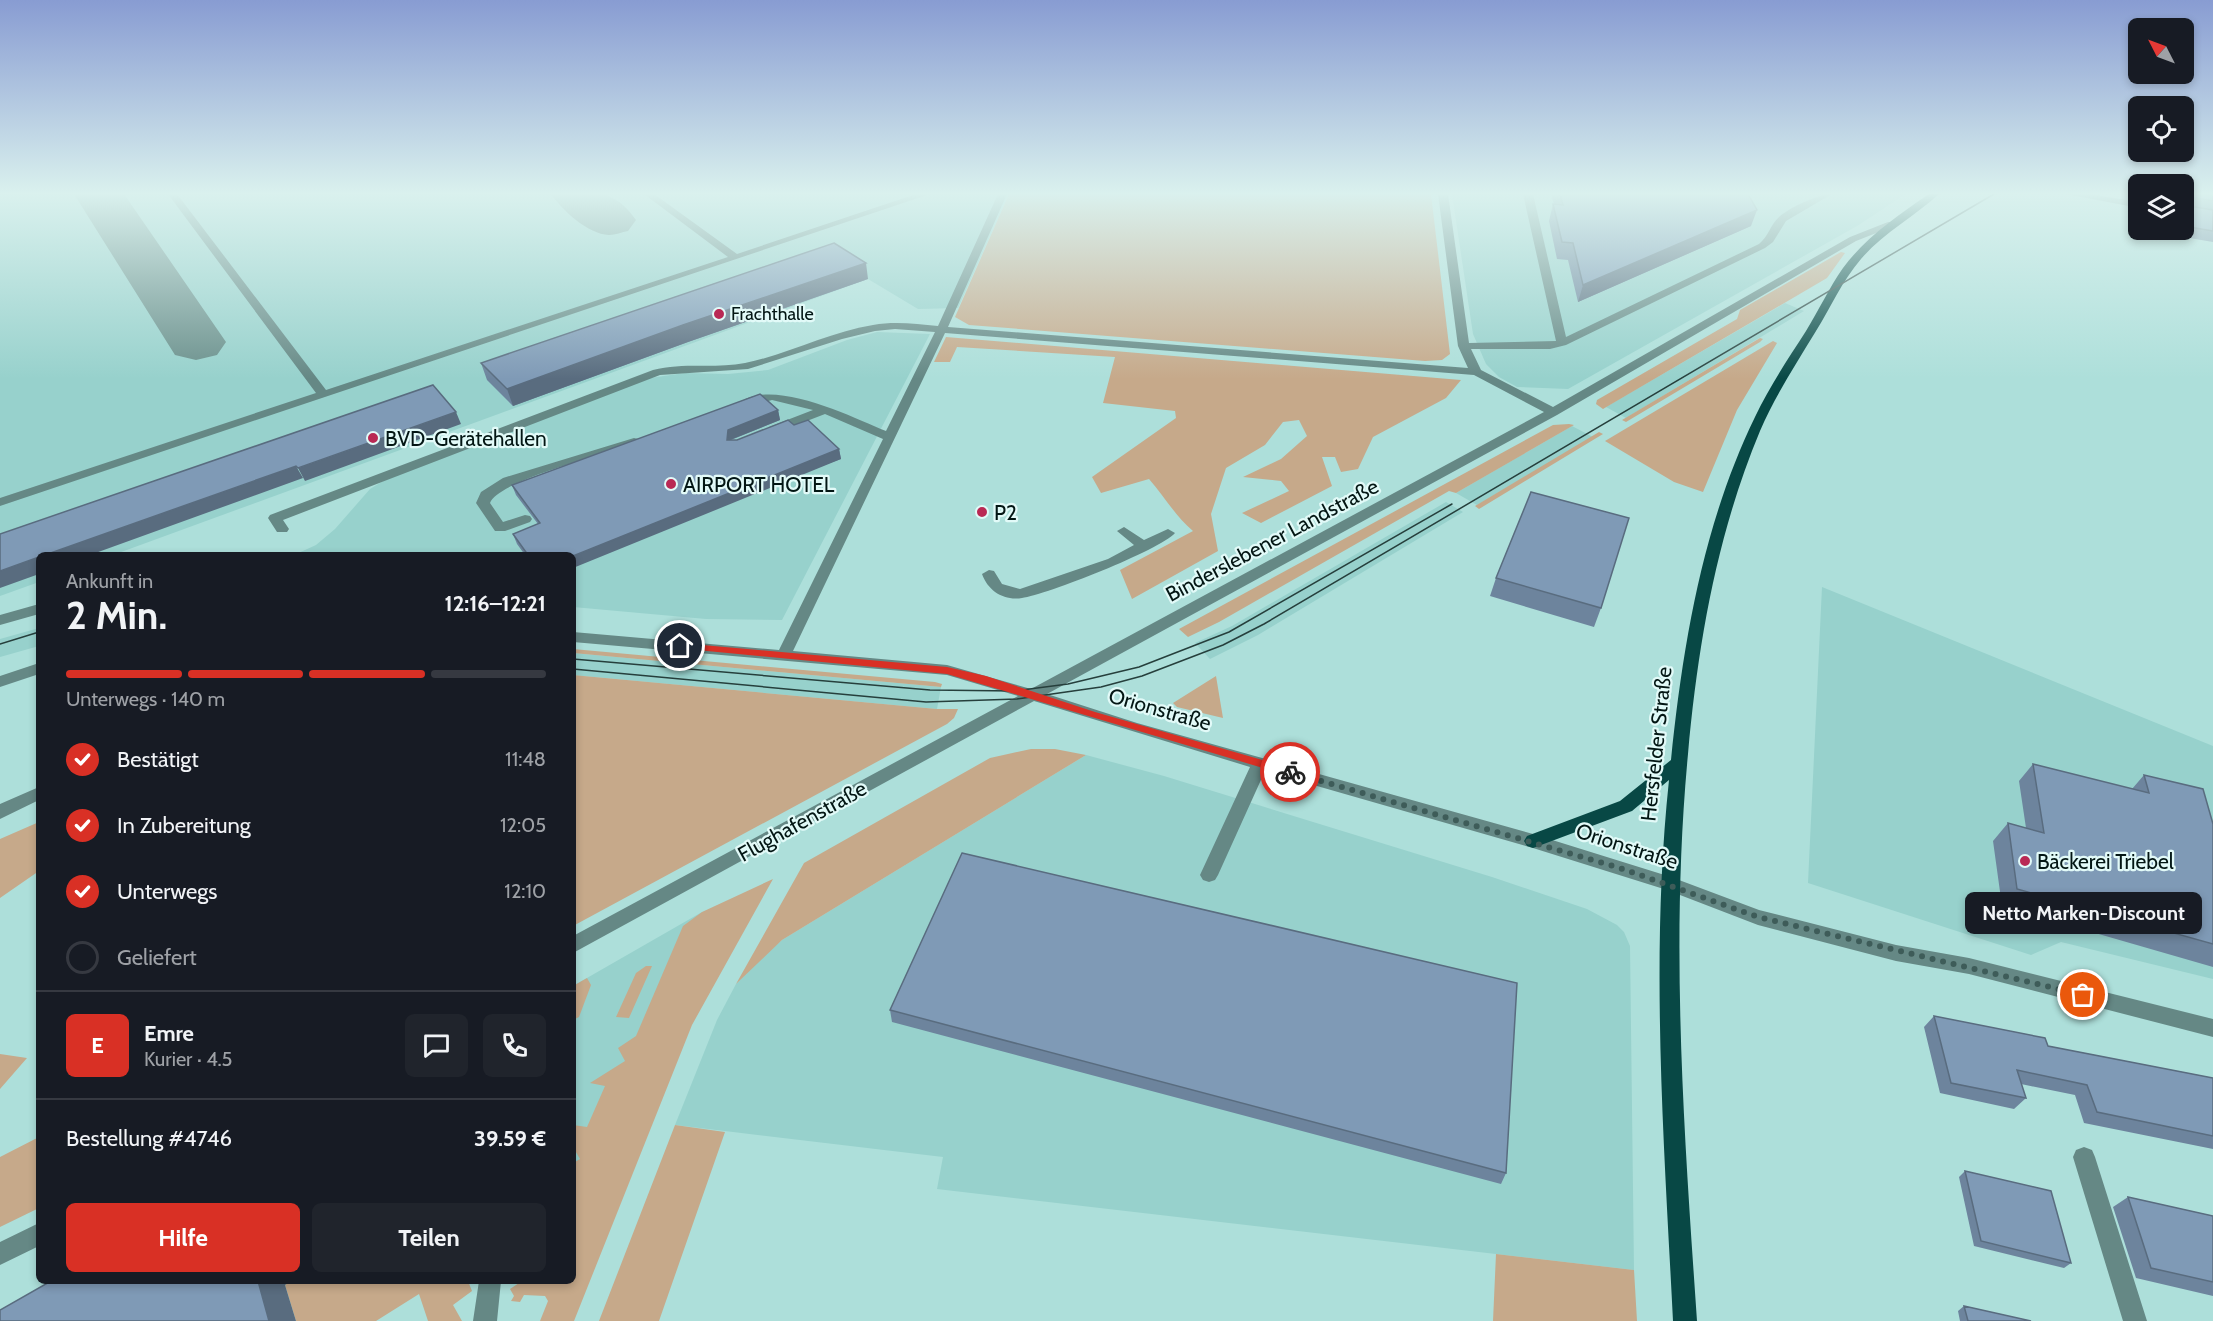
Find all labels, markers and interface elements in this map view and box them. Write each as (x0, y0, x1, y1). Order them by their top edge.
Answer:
north arrow (2128, 18, 2194, 84)
map controls (2128, 18, 2194, 240)
button: locate (2128, 96, 2194, 162)
button: layers (2128, 174, 2194, 240)
place label: Frachthalle (731, 303, 814, 325)
marker: Frachthalle (712, 307, 726, 321)
place label: BVD-Gerätehallen (385, 426, 547, 451)
marker: BVD-Gerätehallen (366, 431, 380, 445)
place label: AIRPORT HOTEL (683, 472, 835, 497)
street label: Binderslebener Landstraße (1161, 473, 1383, 607)
marker: AIRPORT HOTEL (664, 477, 678, 491)
place label: P2 (994, 500, 1017, 525)
marker: P2 (975, 505, 989, 519)
text: Ankunft in (66, 569, 153, 593)
text: 12:16–12:21 (445, 590, 546, 617)
text: 2 Min. (66, 591, 167, 639)
pin (654, 620, 705, 671)
icon: home (663, 629, 696, 662)
street label: Hersfelder Straße (1635, 665, 1677, 822)
street label: Orionstraße (1106, 682, 1214, 736)
text: Unterwegs · 140 m (66, 687, 225, 711)
courier (1260, 742, 1320, 802)
icon: check (66, 743, 99, 776)
text: Bestätigt (117, 746, 199, 773)
text: 11:48 (505, 747, 546, 771)
icon: bike (1274, 756, 1307, 789)
street label: Flughafenstraße (733, 775, 871, 867)
icon: check (66, 809, 99, 842)
text: In Zubereitung (117, 812, 251, 839)
text: 12:05 (500, 813, 546, 837)
street label: Orionstraße (1573, 818, 1681, 874)
place label: Bäckerei Triebel (2037, 849, 2174, 874)
marker: Bäckerei Triebel (2018, 854, 2032, 868)
icon: check (66, 875, 99, 908)
text: Unterwegs (117, 878, 217, 905)
text: 12:10 (504, 879, 546, 903)
callout: Netto Marken-Discount (1964, 893, 2202, 935)
text: Netto Marken-Discount (1982, 901, 2185, 925)
text: Geliefert (117, 944, 197, 971)
pin (2057, 969, 2108, 1020)
icon: bag (2066, 978, 2099, 1011)
button: chat (405, 1014, 468, 1077)
button: phone (483, 1014, 546, 1077)
text: Emre (144, 1020, 194, 1047)
text: E (91, 1032, 104, 1059)
text: Kurier · 4.5 (144, 1047, 232, 1071)
text: Bestellung #4746 (66, 1125, 232, 1152)
text: 39.59 € (474, 1125, 546, 1152)
button: Hilfe (66, 1203, 300, 1272)
button: Teilen (312, 1203, 546, 1272)

